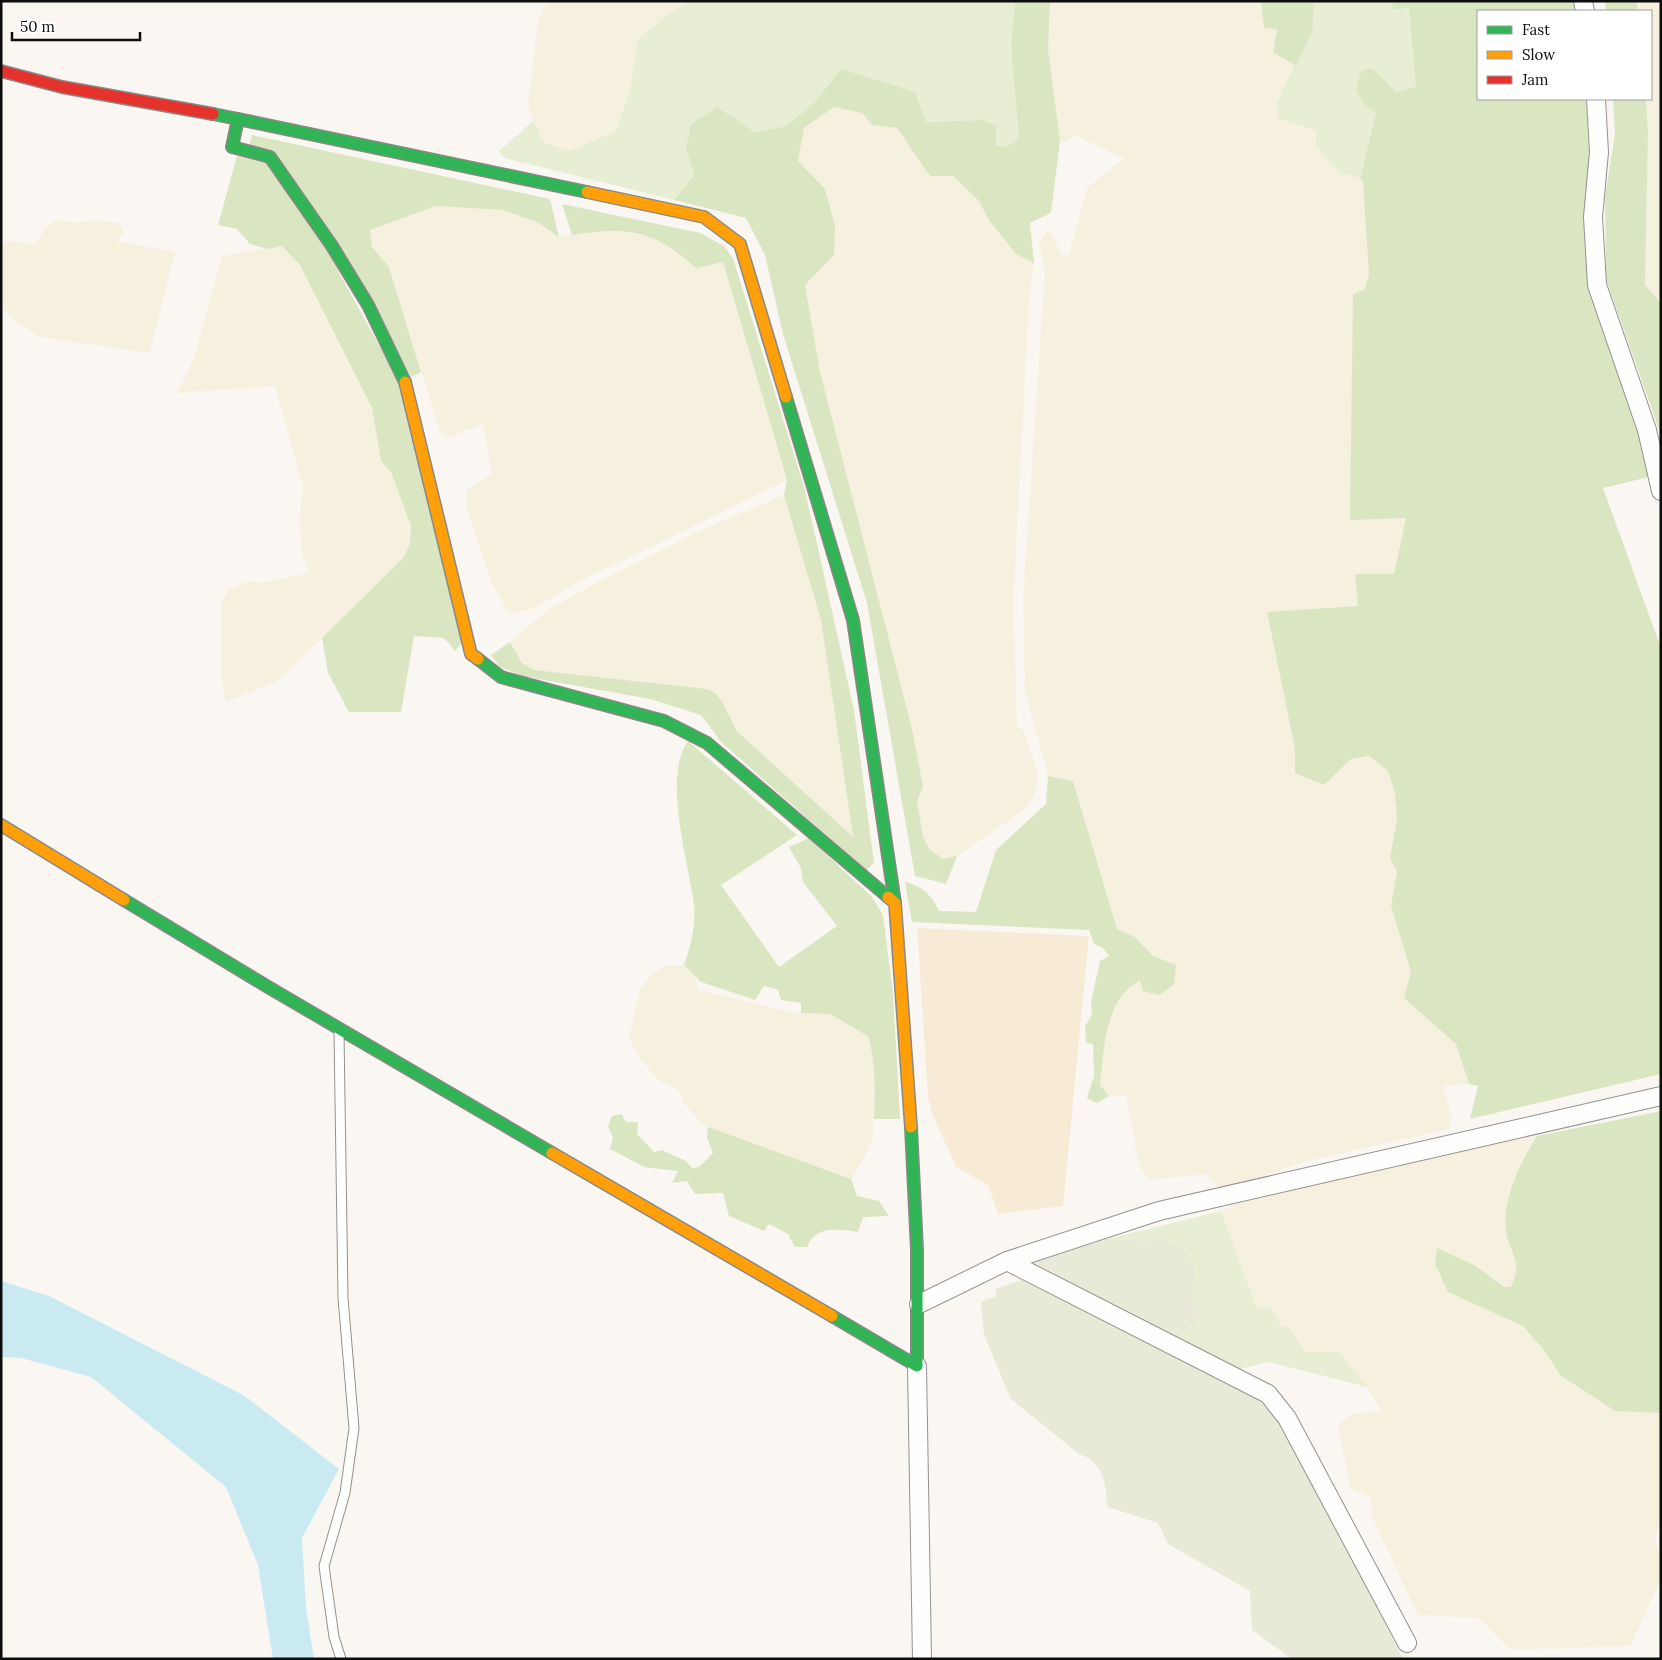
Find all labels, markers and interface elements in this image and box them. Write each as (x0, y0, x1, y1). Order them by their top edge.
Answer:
scale bar (12, 10, 140, 42)
legend (1477, 10, 1652, 100)
text: 50 m (20, 17, 55, 36)
text: Fast (1522, 20, 1550, 39)
text: Slow (1522, 45, 1555, 64)
text: Jam (1521, 70, 1549, 89)

